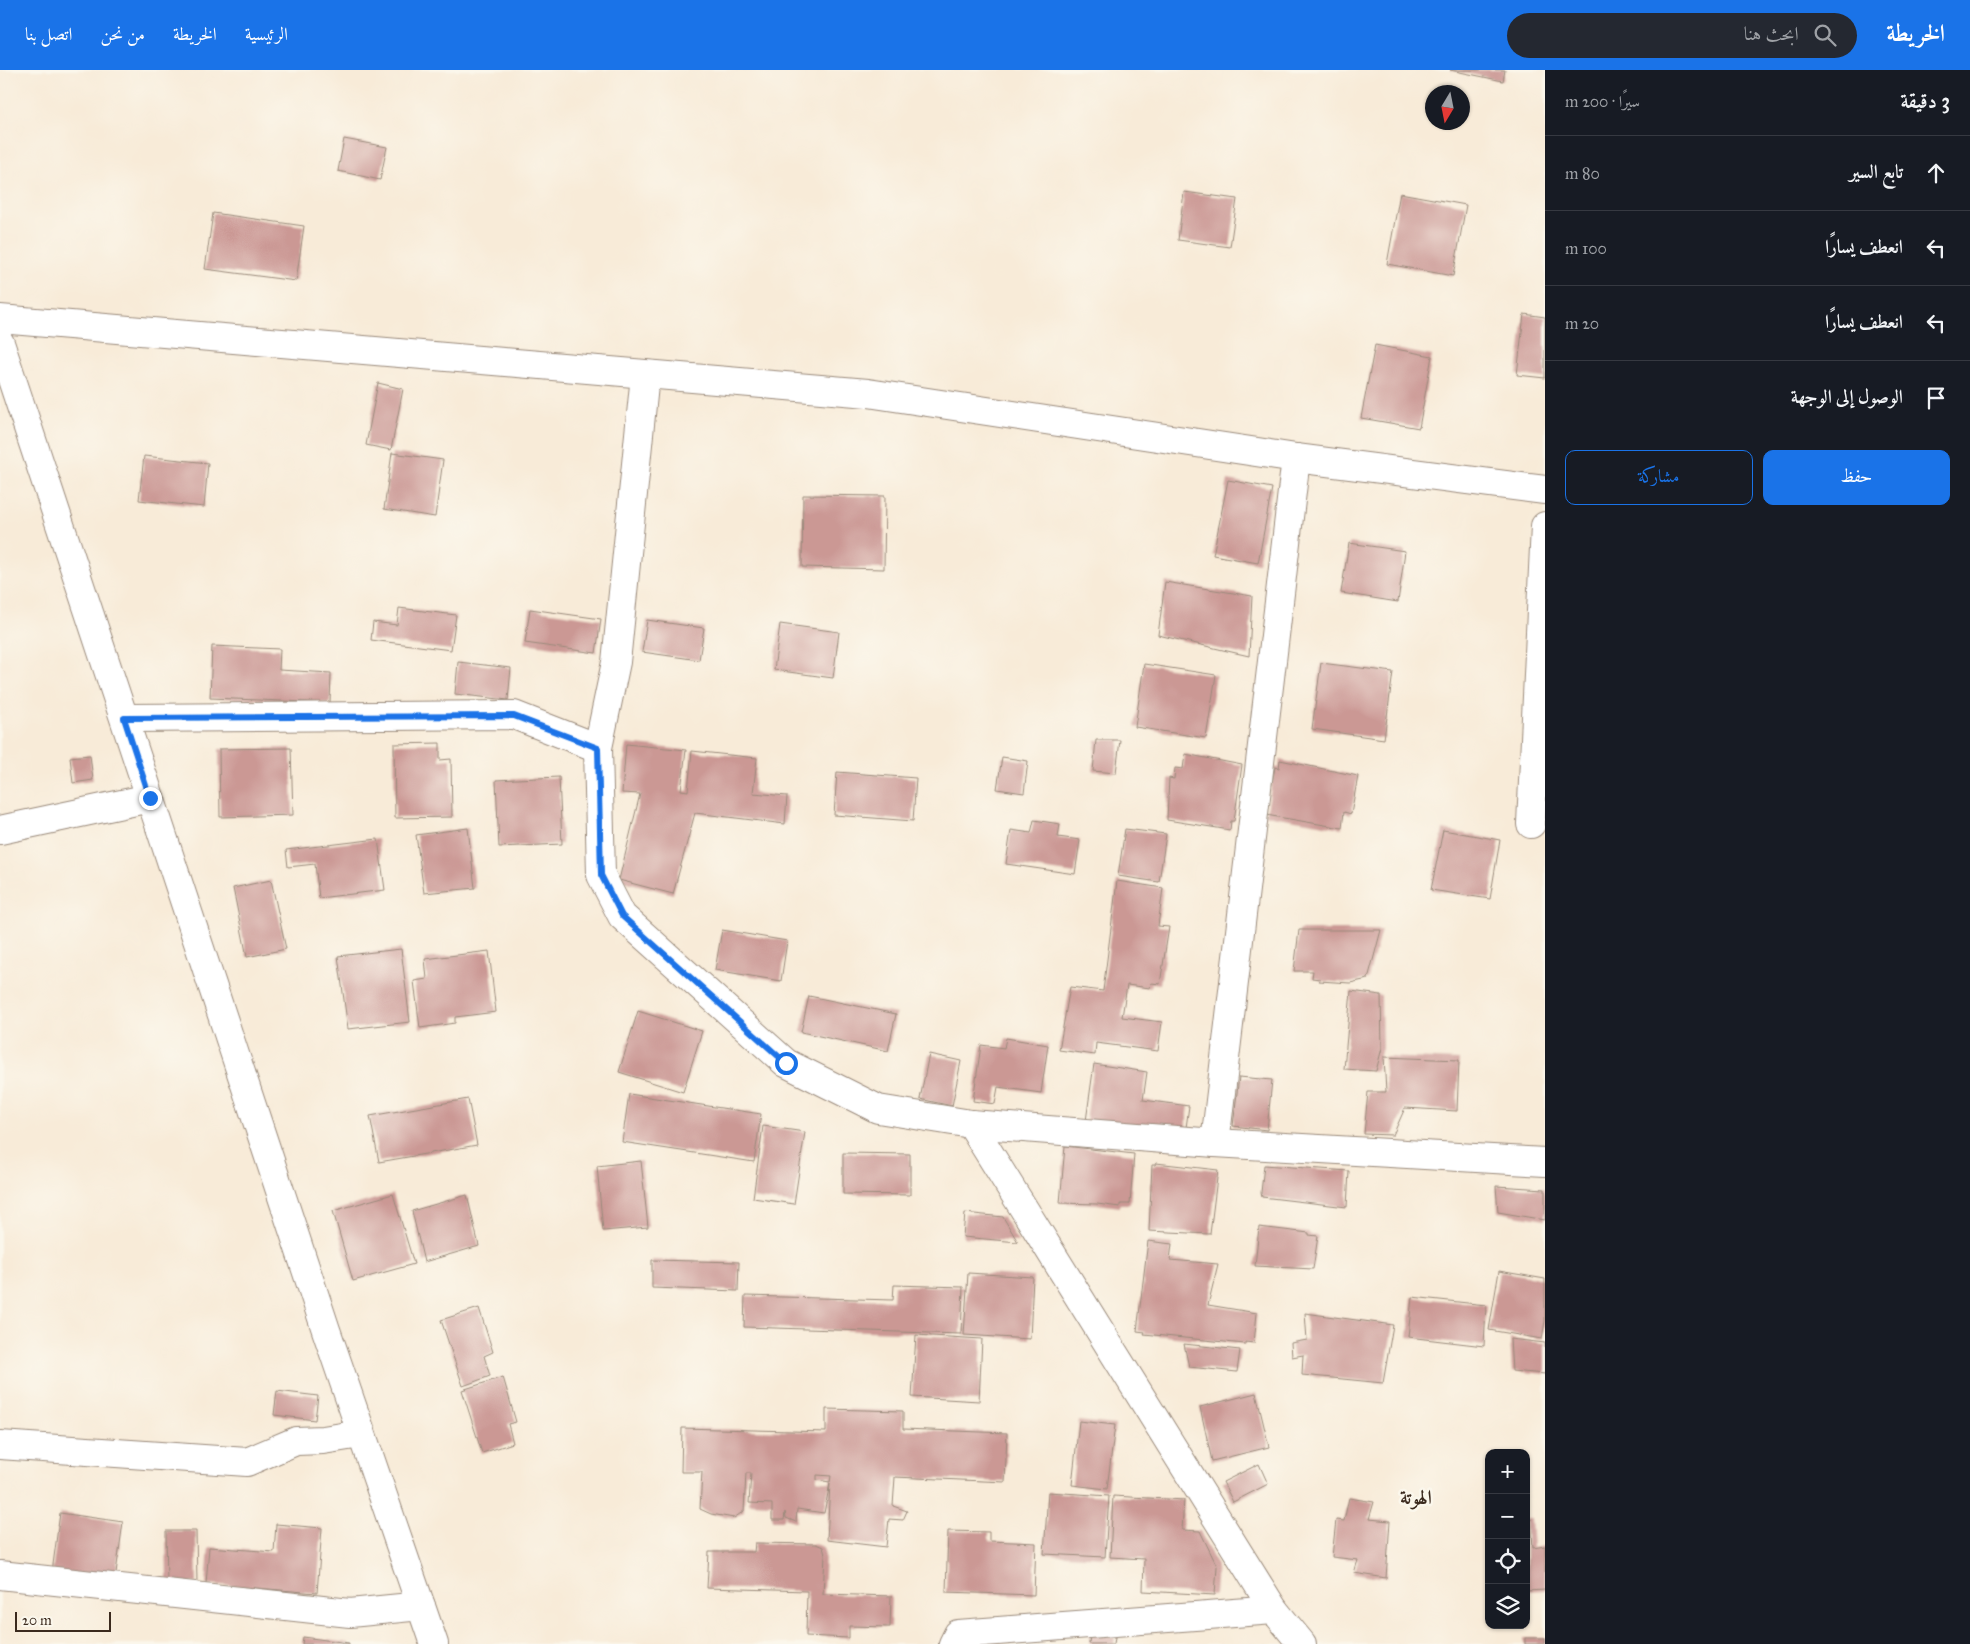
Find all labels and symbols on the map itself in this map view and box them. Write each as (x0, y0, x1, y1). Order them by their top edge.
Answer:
north arrow (1425, 85, 1470, 130)
route end (139, 787, 162, 810)
route start (775, 1052, 798, 1075)
district label: الهوتة (1400, 1485, 1432, 1510)
scale bar (15, 1609, 111, 1632)

